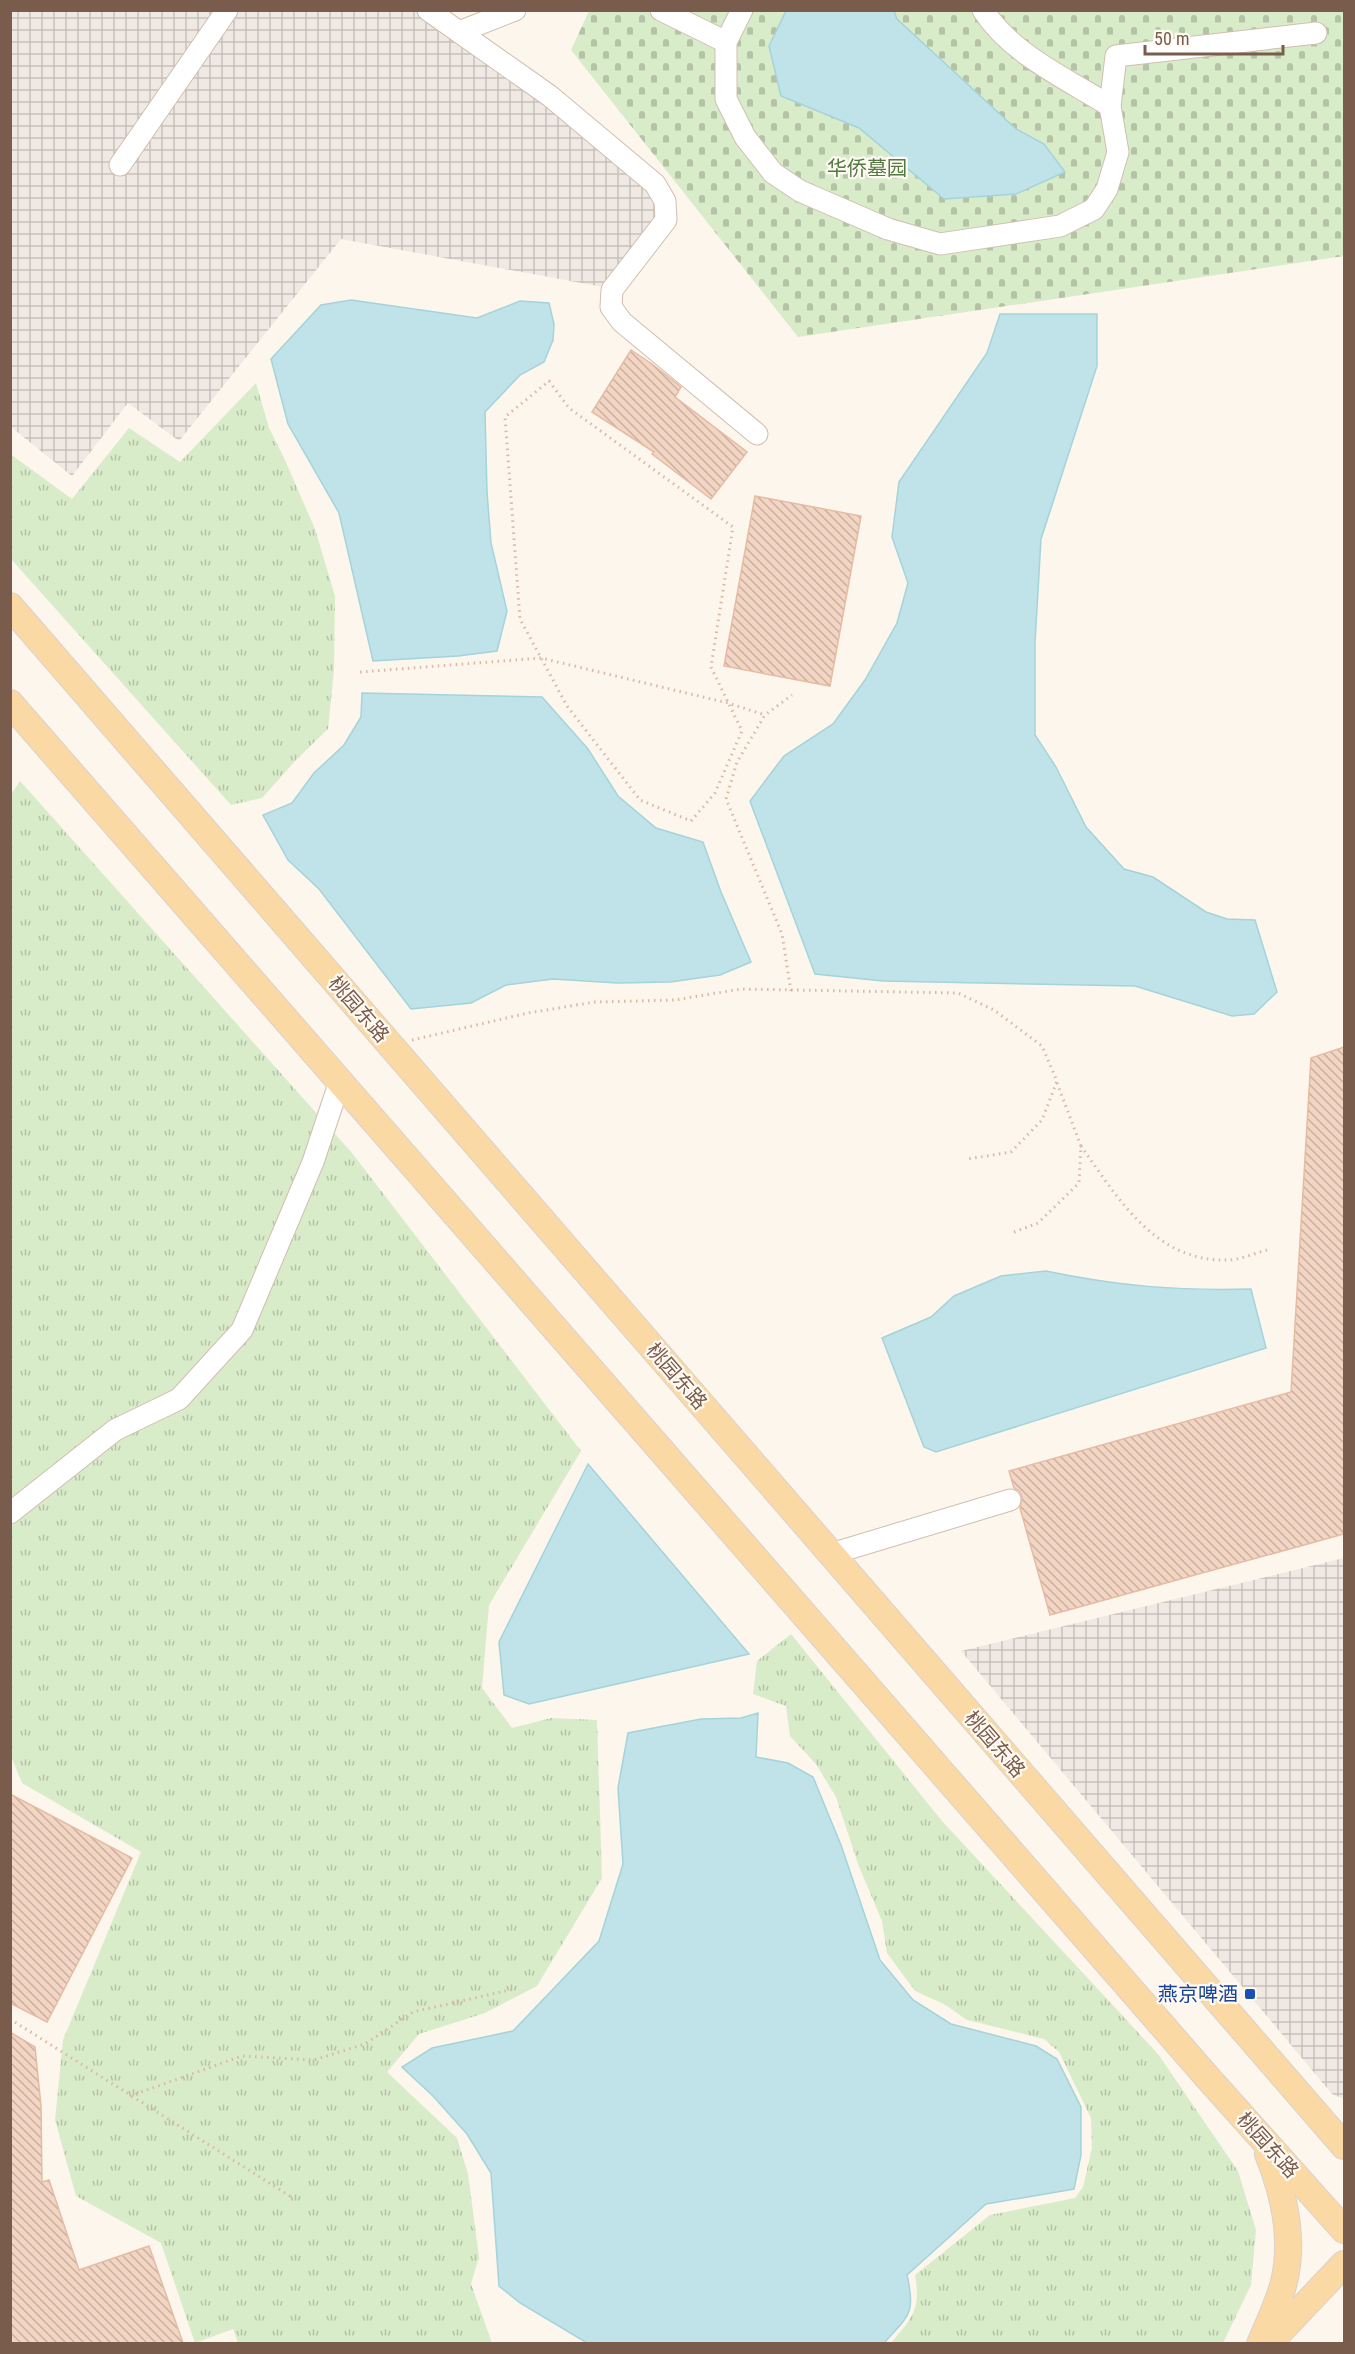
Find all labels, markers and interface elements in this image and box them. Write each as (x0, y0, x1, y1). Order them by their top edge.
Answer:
scale bar (1145, 18, 1283, 56)
text: 50 m (1154, 28, 1189, 49)
park label: 华侨墓园 (827, 156, 907, 180)
street label: 桃园东路 (324, 971, 394, 1047)
street label: 桃园东路 (642, 1338, 712, 1414)
street label: 桃园东路 (960, 1706, 1030, 1782)
place label: 燕京啤酒 (1158, 1982, 1238, 2006)
marker: 燕京啤酒 (1243, 1987, 1257, 2001)
street label: 桃园东路 (1232, 2107, 1304, 2183)

